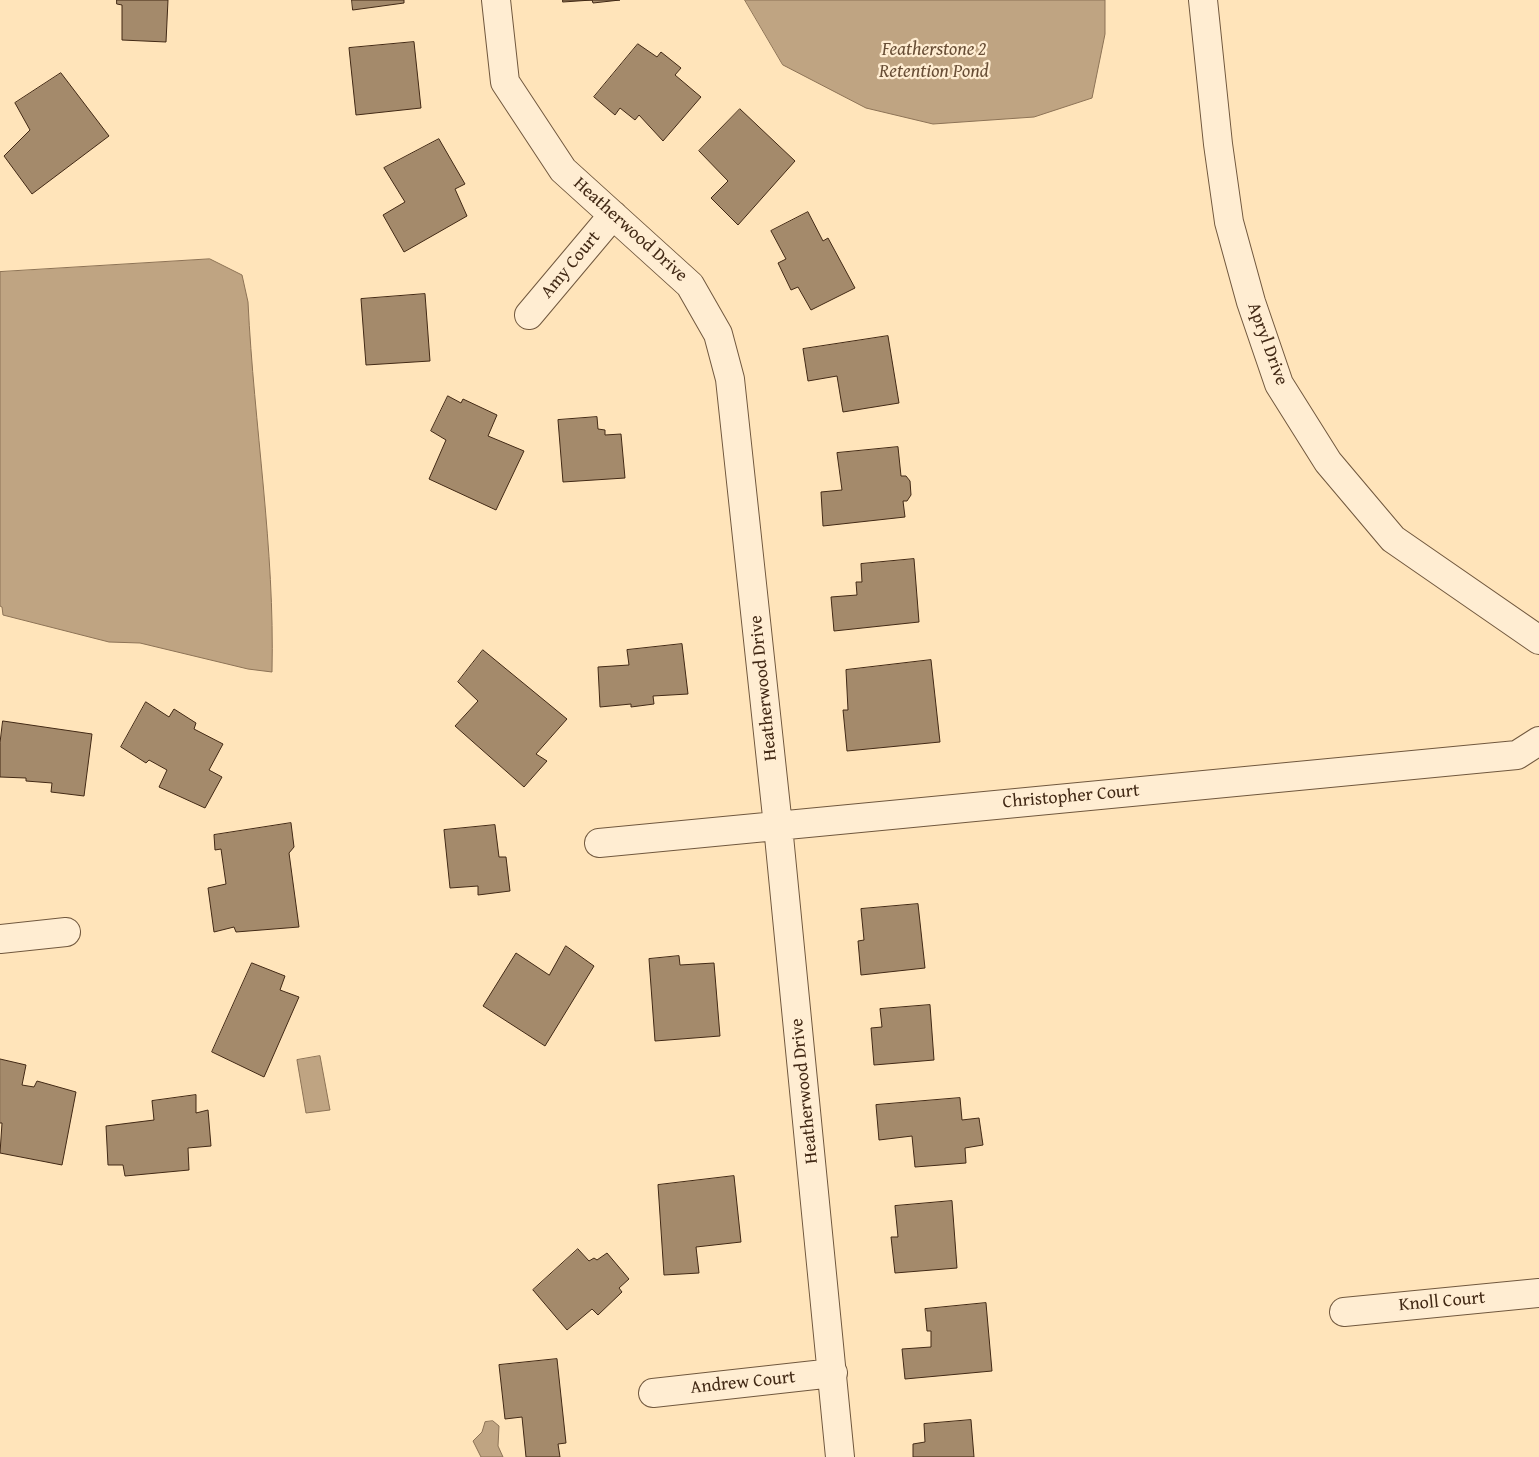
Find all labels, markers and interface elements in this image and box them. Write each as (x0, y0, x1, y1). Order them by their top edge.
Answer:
water label: Featherstone 2 Retention Pond (879, 39, 989, 83)
street label: Heatherwood Drive (569, 173, 691, 287)
street label: Amy Court (537, 227, 605, 303)
street label: Apryl Drive (1242, 300, 1292, 388)
street label: Heatherwood Drive (746, 614, 782, 762)
street label: Christopher Court (1002, 780, 1140, 814)
street label: Heatherwood Drive (787, 1017, 823, 1165)
street label: Knoll Court (1398, 1287, 1486, 1317)
street label: Andrew Court (689, 1367, 797, 1399)

